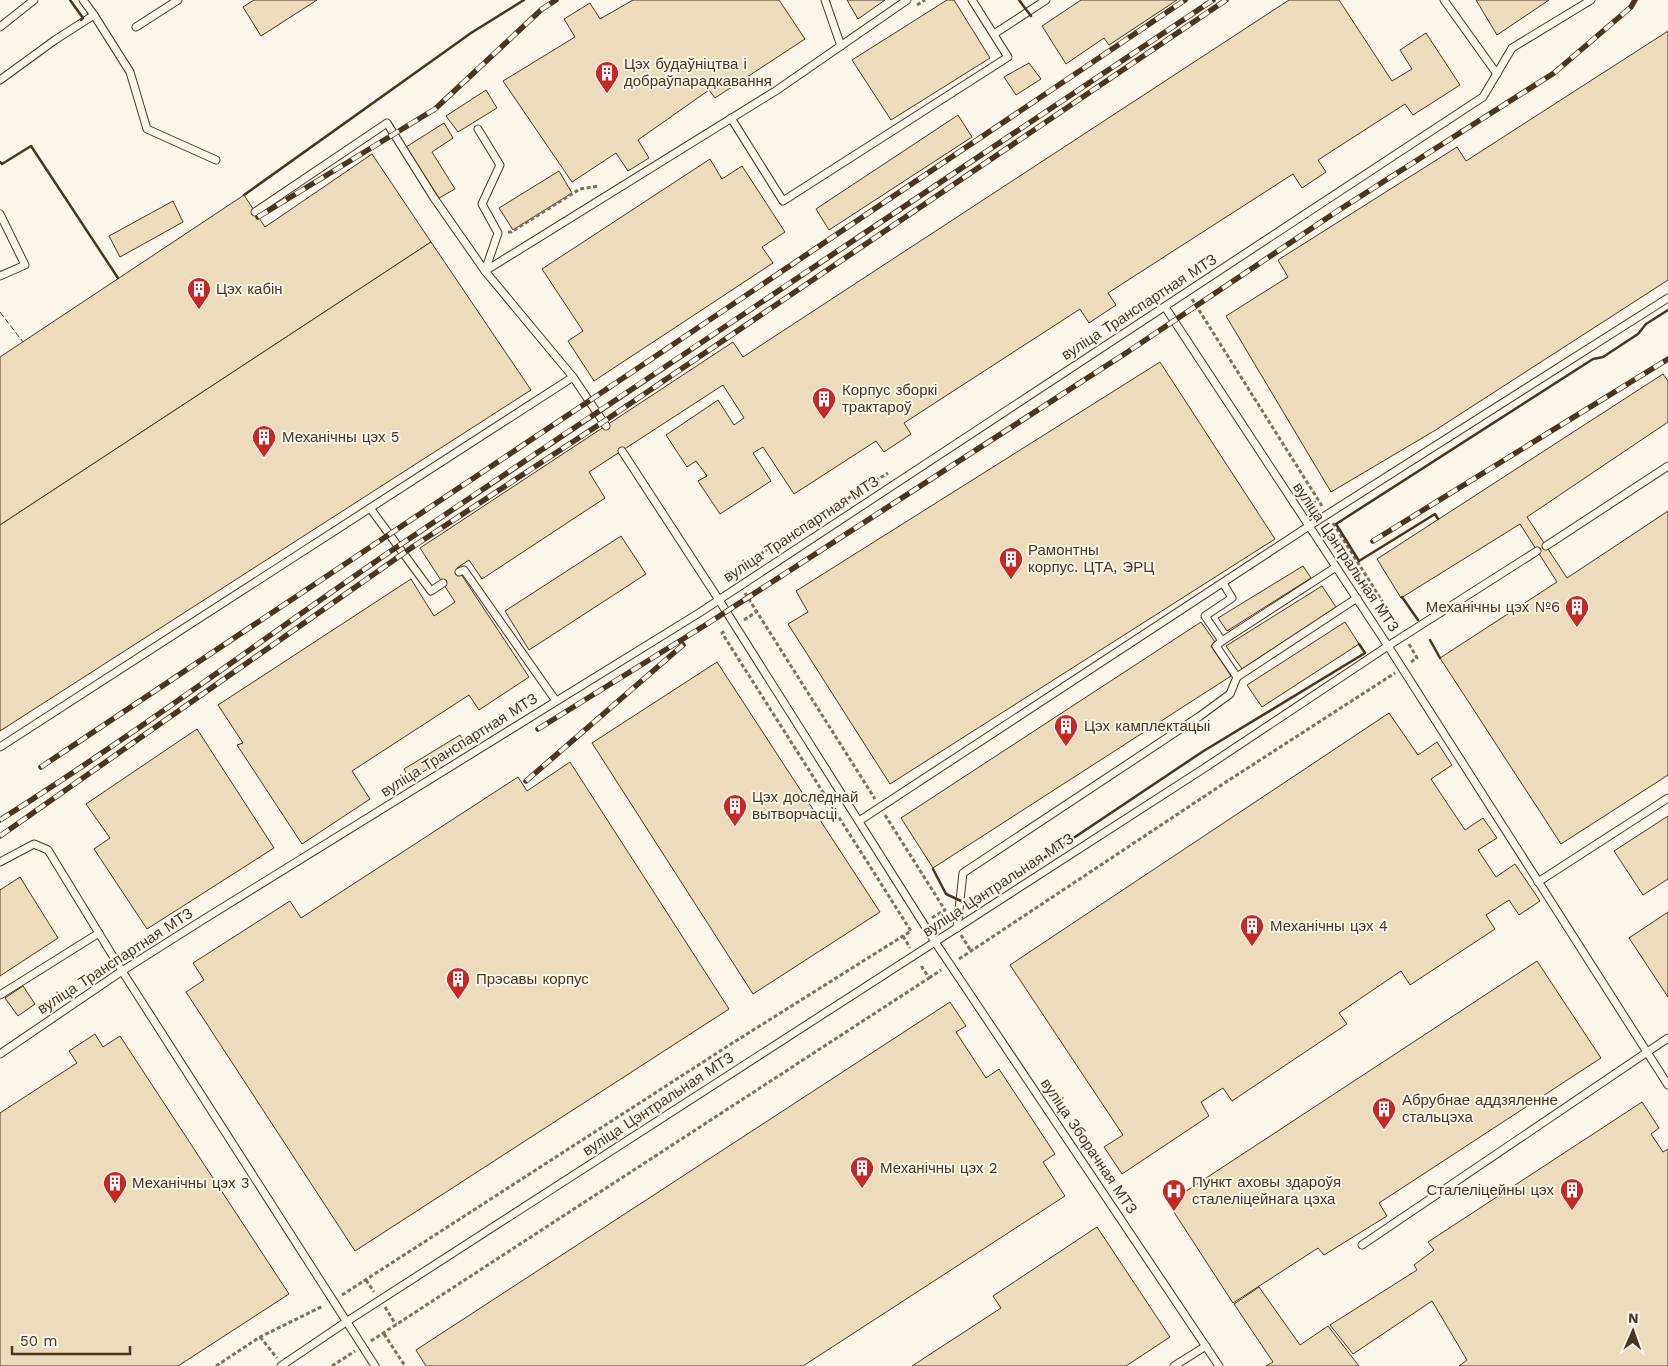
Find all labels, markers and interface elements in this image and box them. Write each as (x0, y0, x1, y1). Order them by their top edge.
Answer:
place label: Цэх будаўніцтва і добраўпарадкавання (624, 55, 772, 90)
building icon: Цэх будаўніцтва і добраўпарадкавання (594, 60, 620, 94)
street label: вуліца Транспартная МТЗ (1058, 250, 1220, 364)
building icon: Цэх кабін (186, 276, 212, 310)
place label: Цэх кабін (216, 280, 283, 298)
place label: Корпус зборкі трактароў (842, 381, 937, 416)
building icon: Корпус зборкі трактароў (811, 386, 837, 420)
building icon: Механічны цэх 5 (251, 424, 277, 458)
place label: Механічны цэх 5 (282, 428, 399, 446)
street label: вуліца Транспартная МТЗ (720, 472, 882, 586)
street label: вуліца Цэнтральная МТЗ (1289, 479, 1403, 635)
place label: Рамонтны корпус. ЦТА, ЭРЦ (1028, 541, 1154, 576)
building icon: Рамонтны корпус. ЦТА, ЭРЦ (998, 546, 1024, 580)
building icon: Механічны цэх №6 (1564, 594, 1590, 628)
place label: Механічны цэх №6 (1426, 598, 1560, 616)
street label: вуліца Транспартная МТЗ (377, 689, 541, 801)
building icon: Цэх камплектацыі (1053, 713, 1079, 747)
place label: Цэх камплектацыі (1084, 717, 1210, 735)
place label: Цэх доследнай вытворчасці (752, 788, 858, 823)
building icon: Цэх доследнай вытворчасці (722, 793, 748, 827)
street label: вуліца Цэнтральная МТЗ (919, 829, 1077, 941)
street label: вуліца Транспартная МТЗ (34, 904, 196, 1018)
building icon: Механічны цэх 4 (1239, 913, 1265, 947)
place label: Механічны цэх 4 (1270, 917, 1388, 935)
building icon: Прэсавы корпус (445, 966, 471, 1000)
place label: Прэсавы корпус (476, 970, 589, 988)
street label: вуліца Цэнтральная МТЗ (579, 1048, 737, 1160)
street label: вуліца Зборачная МТЗ (1037, 1075, 1141, 1217)
place label: Абрубнае аддзяленне стальцэха (1402, 1091, 1558, 1126)
building icon: Абрубнае аддзяленне стальцэха (1371, 1096, 1397, 1130)
building icon: Механічны цэх 2 (849, 1155, 875, 1189)
place label: Механічны цэх 2 (880, 1159, 997, 1177)
building icon: Механічны цэх 3 (102, 1170, 128, 1204)
place label: Пункт аховы здароўя сталеліцейнага цэха (1192, 1173, 1341, 1208)
place label: Механічны цэх 3 (132, 1174, 249, 1192)
building icon: Сталеліцейны цэх (1559, 1177, 1585, 1211)
hospital icon: Пункт аховы здароўя сталеліцейнага цэха (1161, 1178, 1187, 1212)
place label: Сталеліцейны цэх (1427, 1181, 1554, 1199)
north arrow (1608, 1306, 1658, 1356)
text: N (1628, 1310, 1639, 1326)
scale bar (12, 1324, 130, 1356)
text: 50 m (20, 1332, 57, 1350)

